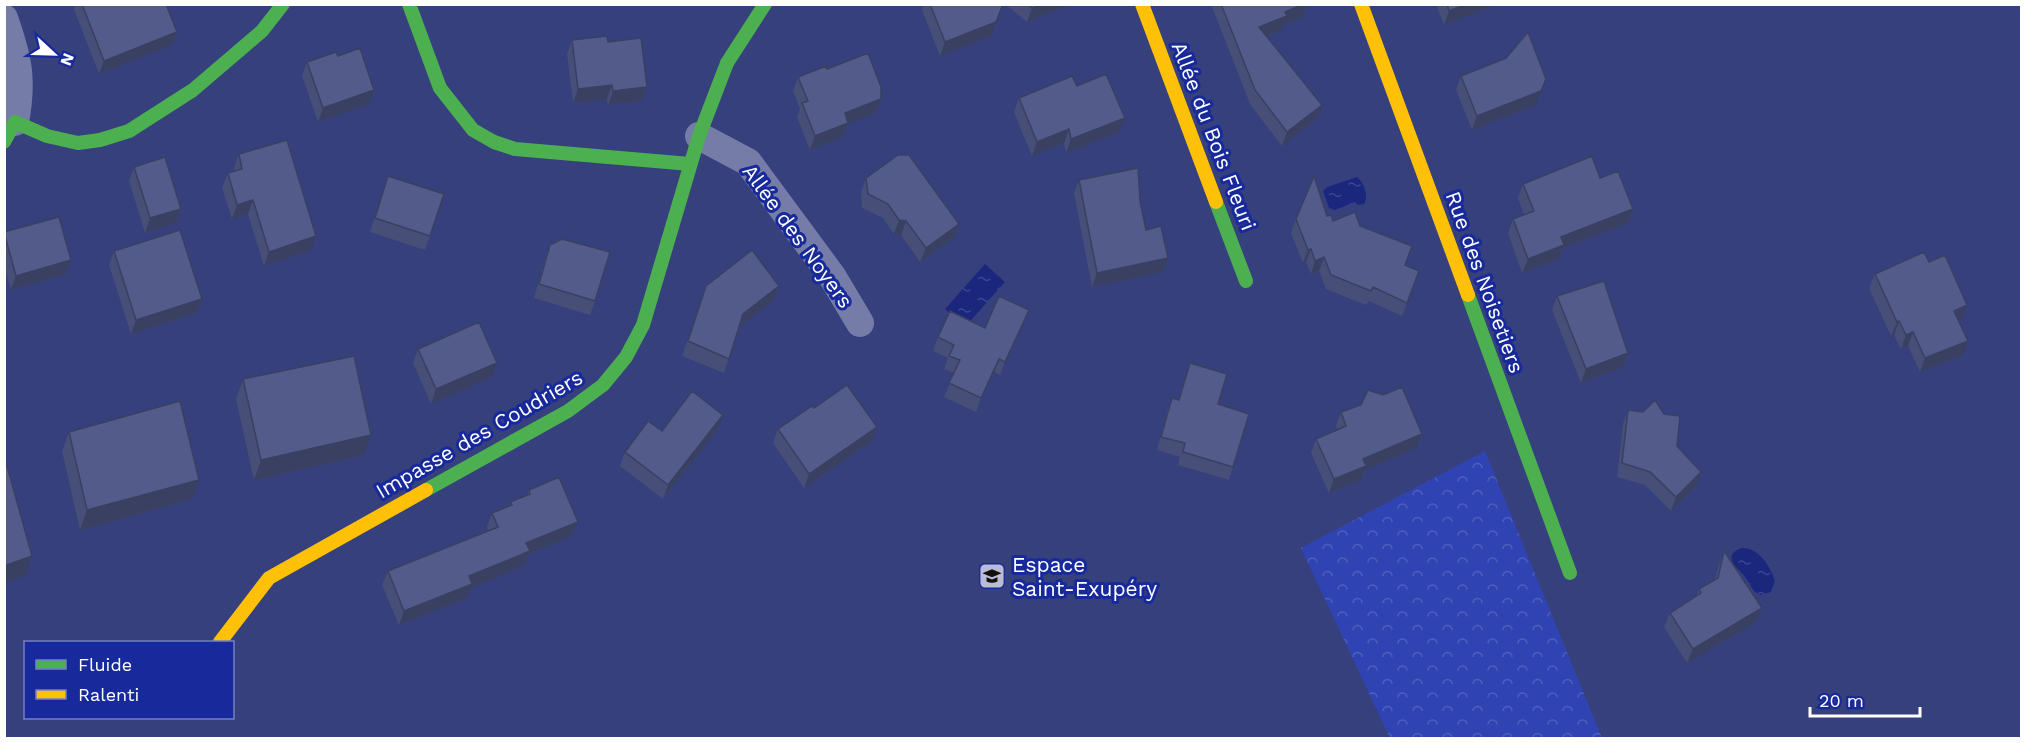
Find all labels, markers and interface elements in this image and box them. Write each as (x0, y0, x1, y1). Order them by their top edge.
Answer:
north arrow (24, 24, 84, 84)
street label: Allée du Bois Fleuri (1166, 38, 1262, 234)
text: N (56, 50, 78, 68)
street label: Allée des Noyers (738, 159, 858, 313)
street label: Rue des Noisetiers (1441, 188, 1529, 376)
street label: Impasse des Coudriers (371, 364, 587, 504)
place label: Espace Saint-Exupéry (1012, 552, 1157, 601)
school or university icon: Espace Saint-Exupéry (977, 561, 1007, 591)
legend (24, 641, 234, 719)
text: Fluide (78, 654, 132, 675)
scale bar (1810, 680, 1920, 718)
text: Ralenti (78, 684, 139, 705)
text: 20 m (1819, 690, 1864, 711)

